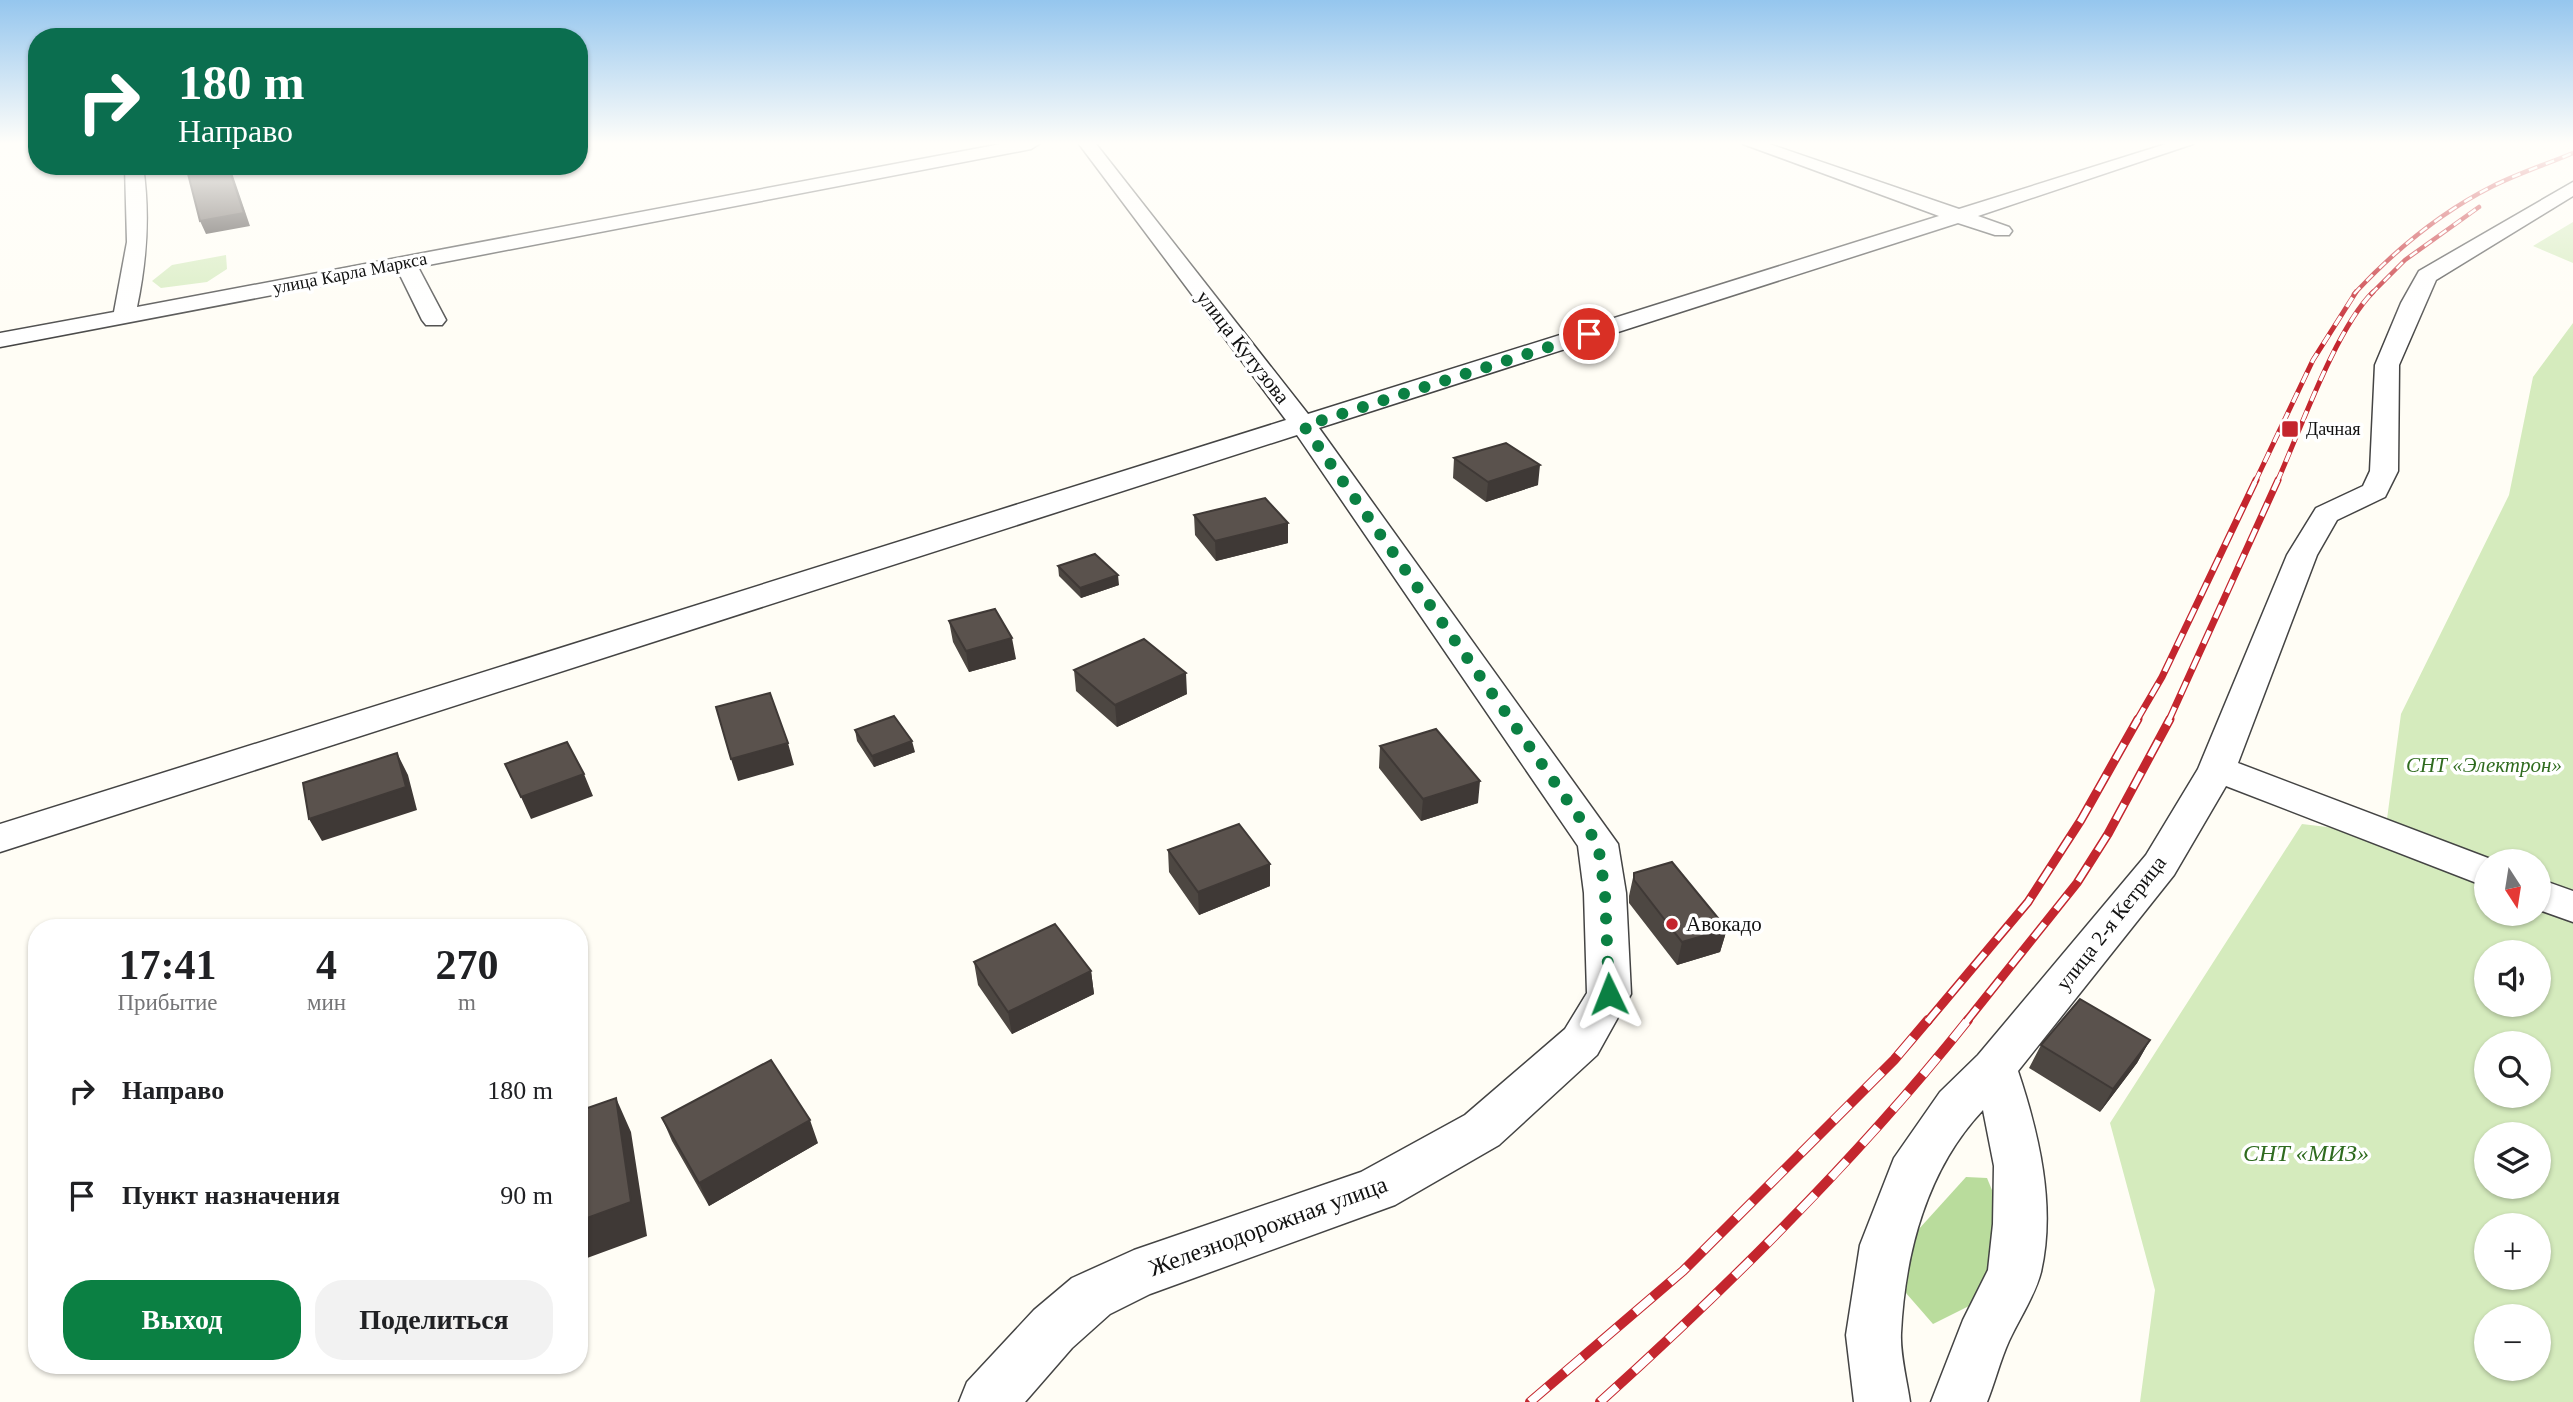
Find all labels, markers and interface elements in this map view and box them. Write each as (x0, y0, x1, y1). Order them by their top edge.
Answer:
text: 180 m (178, 55, 305, 110)
icon: right (63, 56, 154, 147)
text: Направо (178, 113, 293, 149)
street label: улица Карла Маркса (271, 248, 429, 298)
street label: улица Кутузова (1191, 286, 1295, 409)
pin (1559, 304, 1619, 364)
icon: arrive (1570, 315, 1608, 353)
marker: Дачная (2280, 419, 2300, 439)
place label: Дачная (2306, 419, 2361, 439)
park label: СНТ «Электрон» (2406, 753, 2562, 777)
north arrow (2474, 849, 2552, 926)
map controls (2474, 849, 2551, 1381)
street label: улица 2-я Кетрица (2051, 851, 2171, 995)
place label: Авокадо (1686, 912, 1762, 936)
marker: Авокадо (1664, 916, 1680, 932)
button: sound (2474, 940, 2551, 1017)
text: 17:41 (118, 942, 216, 988)
text: 4 (316, 942, 337, 988)
text: 270 (436, 942, 499, 988)
position arrow (1572, 957, 1646, 1031)
text: Прибытие (117, 990, 218, 1015)
text: мин (307, 990, 346, 1015)
text: m (458, 990, 476, 1015)
button: search (2474, 1031, 2551, 1108)
icon: right (63, 1072, 101, 1110)
text: Направо (122, 1076, 224, 1105)
text: 180 m (487, 1076, 553, 1105)
button: layers (2474, 1122, 2551, 1199)
park label: СНТ «МИЗ» (2243, 1140, 2369, 1166)
street label: Железнодорожная улица (1145, 1171, 1391, 1281)
icon: arrive (63, 1177, 101, 1215)
text: Пункт назначения (122, 1181, 340, 1210)
text: 90 m (500, 1181, 553, 1210)
button: + (2474, 1213, 2551, 1290)
button: Выход (63, 1280, 301, 1360)
button: Поделиться (315, 1280, 553, 1360)
button: − (2474, 1304, 2551, 1381)

